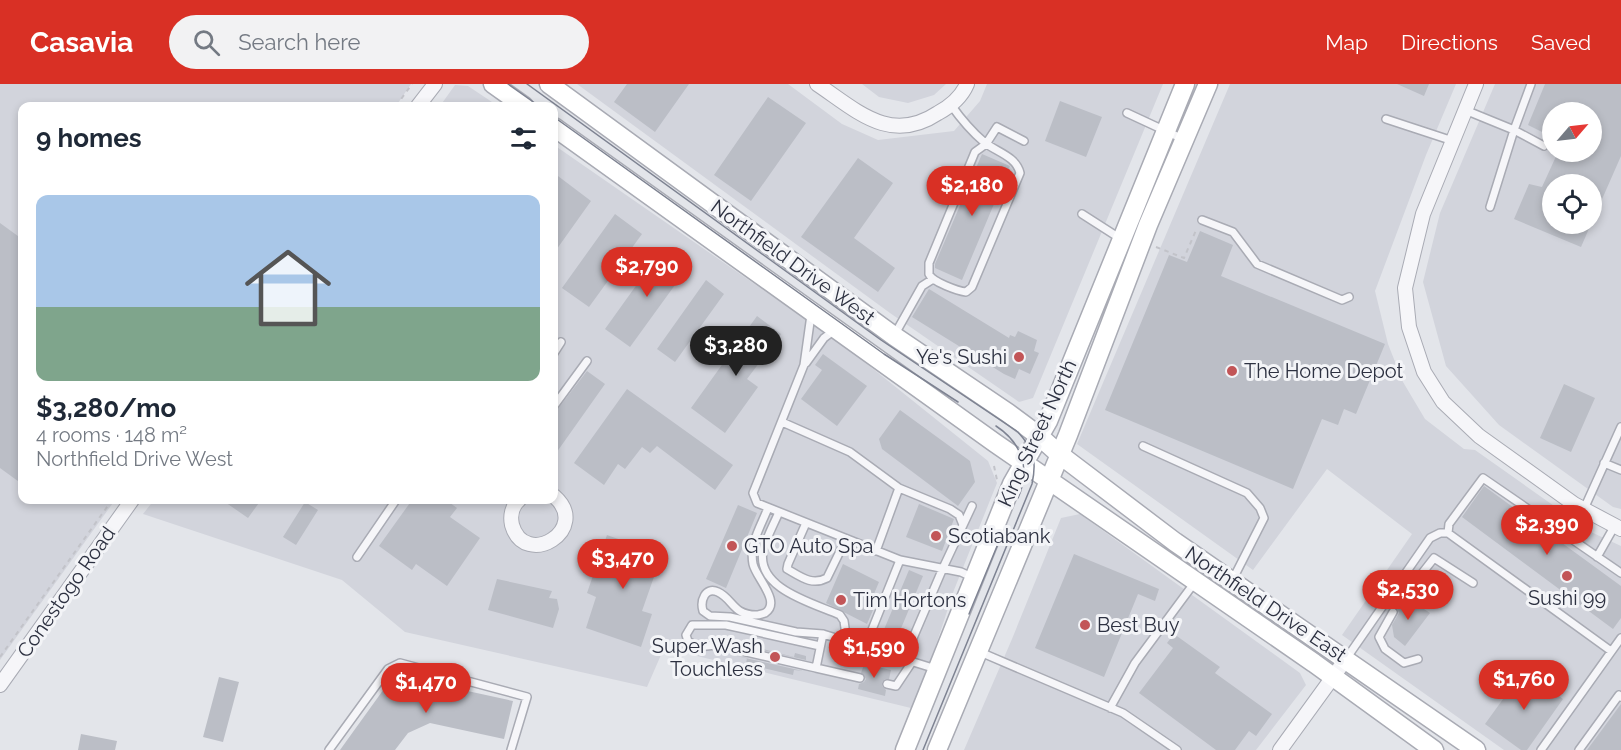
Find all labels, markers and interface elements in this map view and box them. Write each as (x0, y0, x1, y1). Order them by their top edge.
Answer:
search box (169, 15, 589, 69)
text: Casavia (30, 26, 133, 59)
icon: search (190, 26, 223, 59)
text: Search here (238, 29, 360, 55)
text: Map (1325, 30, 1368, 55)
text: Directions (1401, 30, 1498, 55)
text: Saved (1531, 30, 1591, 55)
north arrow (1542, 102, 1602, 162)
map controls (1542, 102, 1602, 234)
icon: filters (507, 122, 540, 155)
text: 9 homes (36, 123, 142, 153)
pin: $2,180 (923, 166, 1021, 217)
text: $2,180 (941, 173, 1003, 197)
button: locate (1542, 174, 1602, 234)
street label: Northfield Drive West (706, 194, 880, 330)
icon: home (234, 234, 342, 342)
pin: $2,790 (598, 247, 696, 298)
text: $2,790 (615, 254, 679, 278)
pin: $3,280 (687, 326, 785, 377)
text: $3,280 (704, 333, 768, 357)
place label: Ye's Sushi (916, 345, 1007, 369)
marker: Ye's Sushi (1012, 350, 1026, 364)
street label: King Street North (992, 356, 1082, 510)
place label: The Home Depot (1244, 359, 1404, 383)
marker: The Home Depot (1225, 364, 1239, 378)
text: $3,280/mo (36, 393, 176, 423)
text: 4 rooms · 148 m² (36, 423, 187, 447)
text: Northfield Drive West (36, 447, 233, 471)
pin: $2,390 (1498, 505, 1596, 556)
text: $2,390 (1515, 512, 1579, 536)
street label: Conestogo Road (12, 522, 120, 662)
place label: Scotiabank (948, 524, 1051, 548)
marker: Scotiabank (929, 529, 943, 543)
place label: GTO Auto Spa (744, 534, 873, 558)
pin: $3,470 (574, 539, 672, 590)
marker: GTO Auto Spa (725, 539, 739, 553)
street label: Northfield Drive East (1181, 541, 1351, 667)
text: $3,470 (591, 546, 655, 570)
marker: Sushi 99 (1560, 569, 1574, 583)
pin: $2,530 (1359, 570, 1457, 621)
text: $2,530 (1376, 577, 1440, 601)
place label: Sushi 99 (1528, 586, 1606, 610)
place label: Tim Hortons (853, 588, 966, 612)
marker: Tim Hortons (834, 593, 848, 607)
place label: Best Buy (1097, 613, 1180, 637)
marker: Best Buy (1078, 618, 1092, 632)
pin: $1,590 (825, 628, 923, 679)
place label: Super Wash Touchless (652, 634, 763, 681)
text: $1,590 (843, 635, 905, 659)
marker: Super Wash Touchless (768, 650, 782, 664)
pin: $1,760 (1475, 660, 1573, 711)
pin: $1,470 (377, 663, 475, 714)
text: $1,760 (1493, 667, 1555, 691)
text: $1,470 (395, 670, 457, 694)

